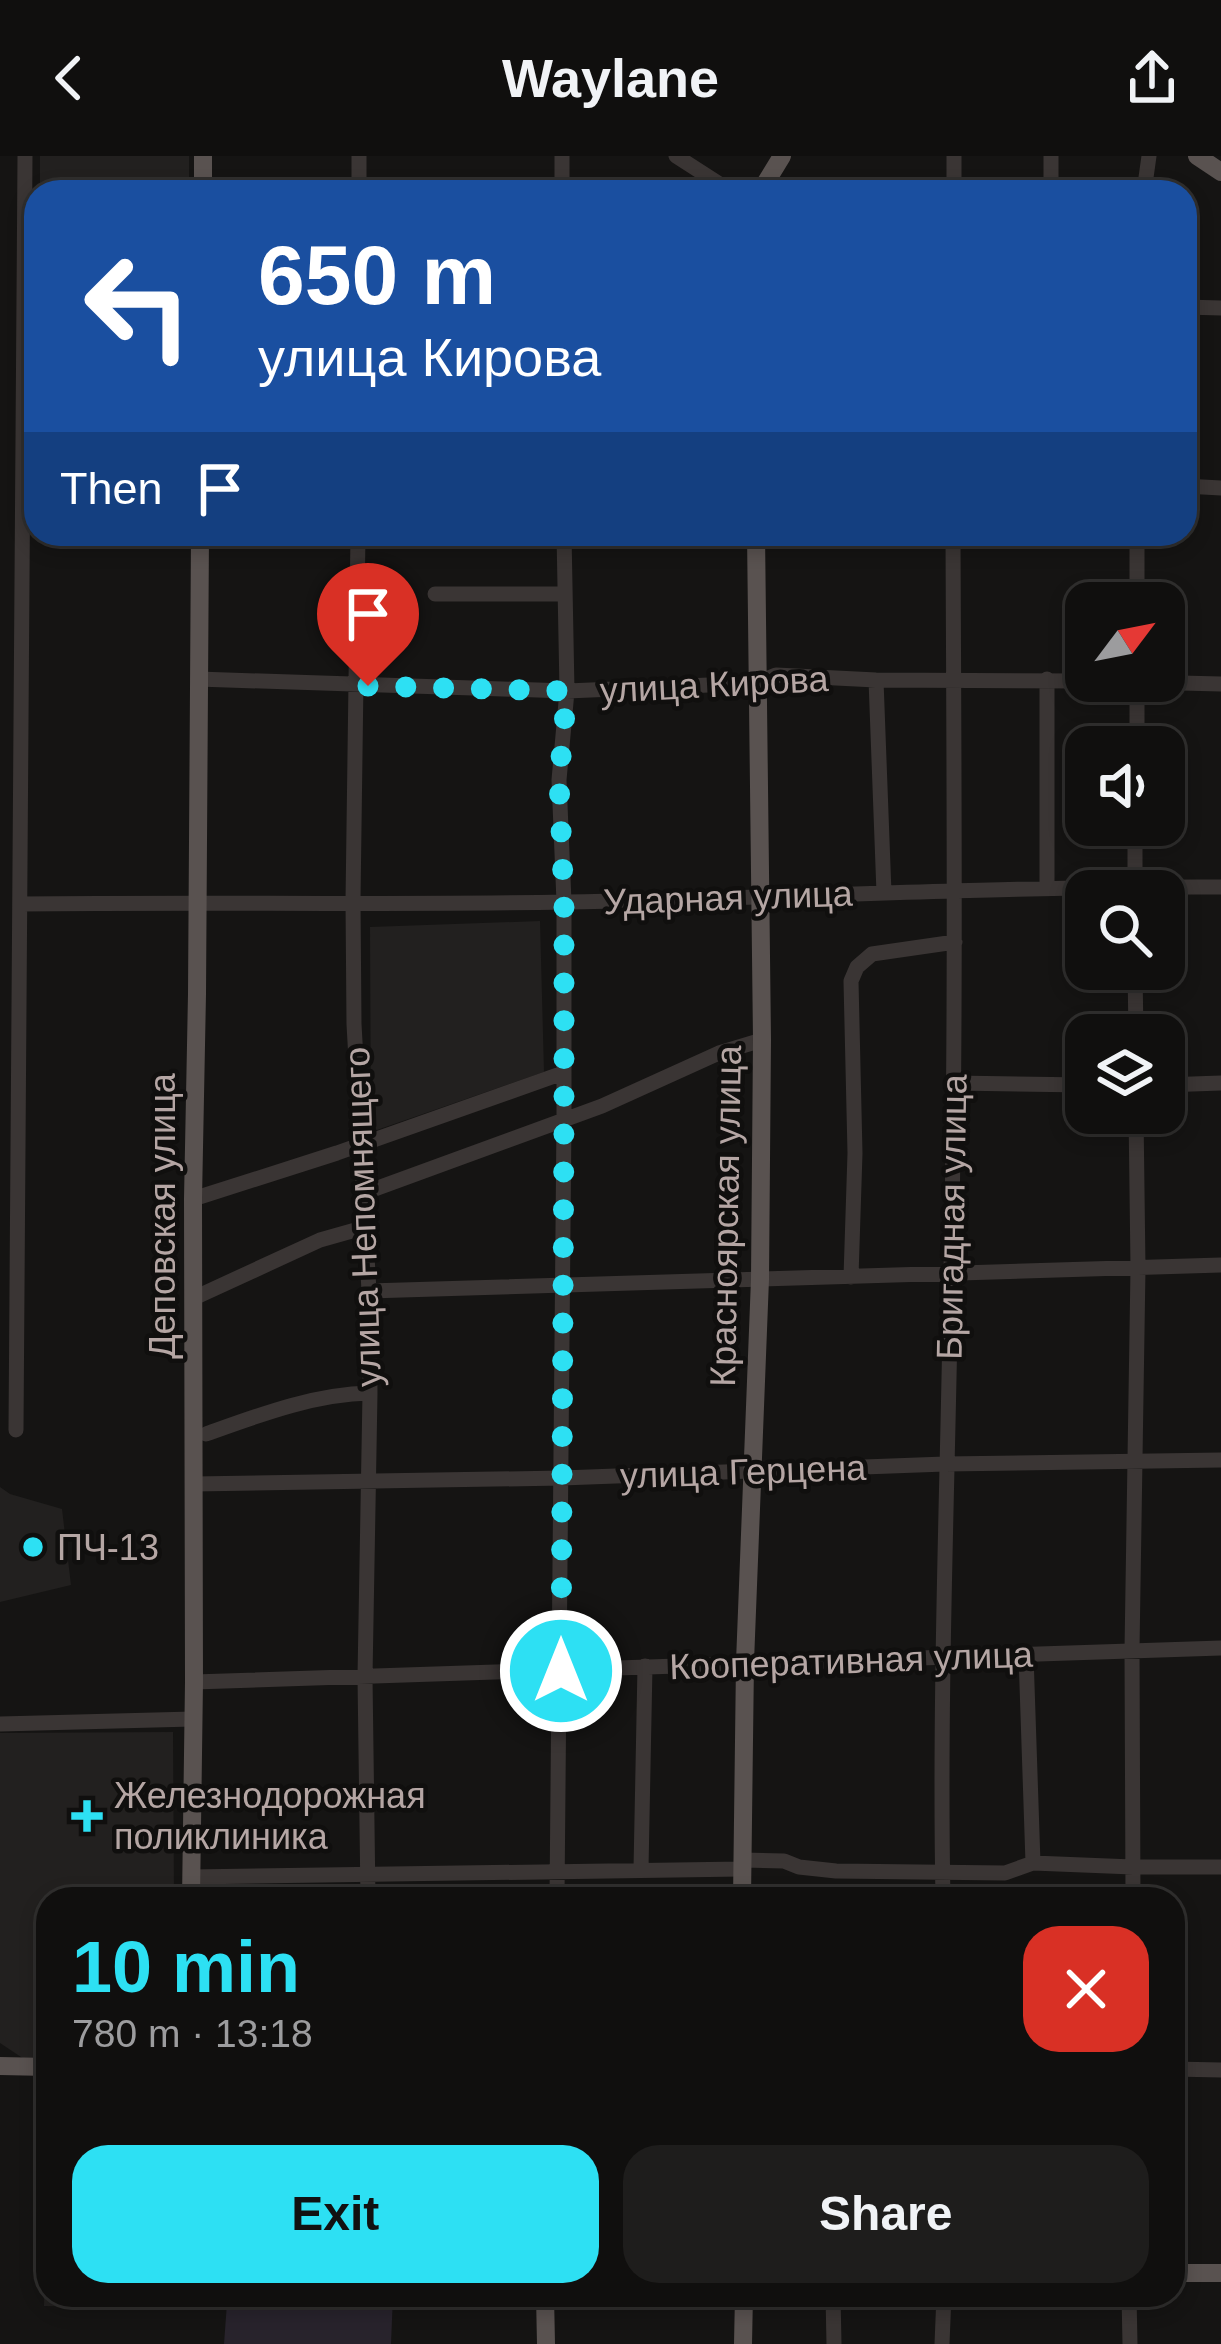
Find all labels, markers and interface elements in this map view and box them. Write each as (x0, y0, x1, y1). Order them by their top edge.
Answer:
icon: back (36, 45, 102, 111)
icon: share (1119, 45, 1185, 111)
text: Waylane (502, 48, 719, 108)
icon: left (60, 228, 216, 384)
text: 650 m (258, 228, 496, 322)
text: улица Кирова (258, 327, 601, 387)
icon: arrive (187, 456, 253, 522)
text: Then (60, 463, 163, 514)
pin (317, 563, 419, 686)
icon: arrive (335, 581, 401, 647)
north arrow (1065, 582, 1185, 702)
map controls (1065, 582, 1185, 1134)
street label: улица Кирова (599, 658, 830, 711)
button: sound (1065, 726, 1185, 846)
button: search (1065, 870, 1185, 990)
street label: Ударная улица (603, 873, 854, 922)
button: layers (1065, 1014, 1185, 1134)
street label: Красноярская улица (702, 1044, 749, 1387)
street label: улица Непомнящего (336, 1046, 389, 1388)
street label: Деповская улица (142, 1072, 183, 1359)
street label: Бригадная улица (929, 1073, 975, 1360)
street label: улица Герцена (619, 1447, 868, 1496)
place label: ПЧ-13 (57, 1527, 159, 1568)
marker: ПЧ-13 (20, 1534, 46, 1560)
position arrow (498, 1608, 624, 1734)
street label: Кооперативная улица (668, 1634, 1035, 1687)
place label: Железнодорожная поликлиника (114, 1775, 426, 1857)
marker: Железнодорожная поликлиника (71, 1800, 103, 1832)
button: close (1023, 1926, 1149, 2052)
text: 10 min (72, 1927, 300, 2007)
text: 780 m · 13:18 (72, 2012, 313, 2055)
button: Exit (72, 2145, 599, 2283)
button: Share (623, 2145, 1149, 2283)

